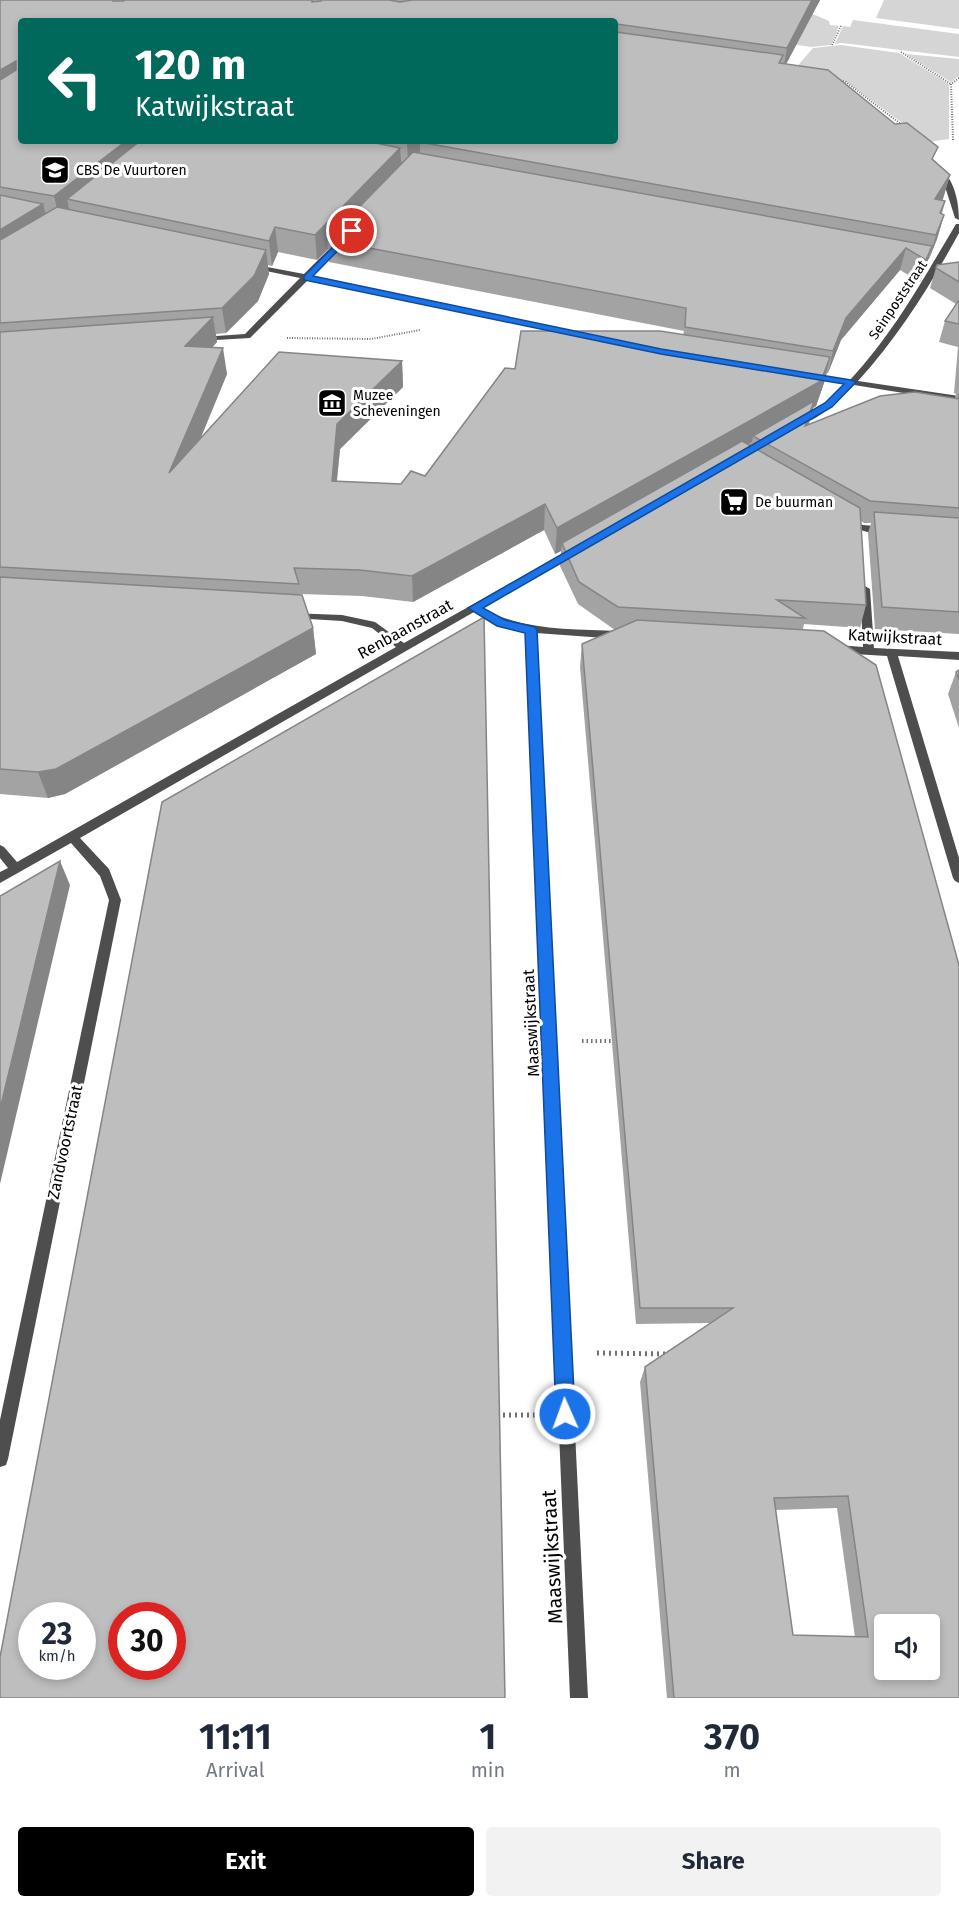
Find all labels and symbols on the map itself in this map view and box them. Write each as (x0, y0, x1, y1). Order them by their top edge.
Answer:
school or university icon: CBS De Vuurtoren (39, 154, 71, 186)
place label: CBS De Vuurtoren (76, 162, 187, 179)
pin (326, 205, 377, 256)
street label: Seinpoststraat (865, 256, 931, 343)
museum icon: Muzee Scheveningen (316, 387, 348, 419)
place label: Muzee Scheveningen (353, 387, 441, 420)
supermarket icon: De buurman (718, 486, 750, 518)
place label: De buurman (755, 494, 833, 511)
street label: Renbaanstraat (354, 595, 456, 663)
street label: Katwijkstraat (847, 625, 943, 649)
street label: Maaswijkstraat (519, 969, 543, 1077)
street label: Zandvoortstraat (44, 1083, 86, 1201)
position arrow (533, 1382, 597, 1446)
street label: Maaswijkstraat (536, 1488, 568, 1625)
speed limit sign: 30 (108, 1602, 186, 1680)

